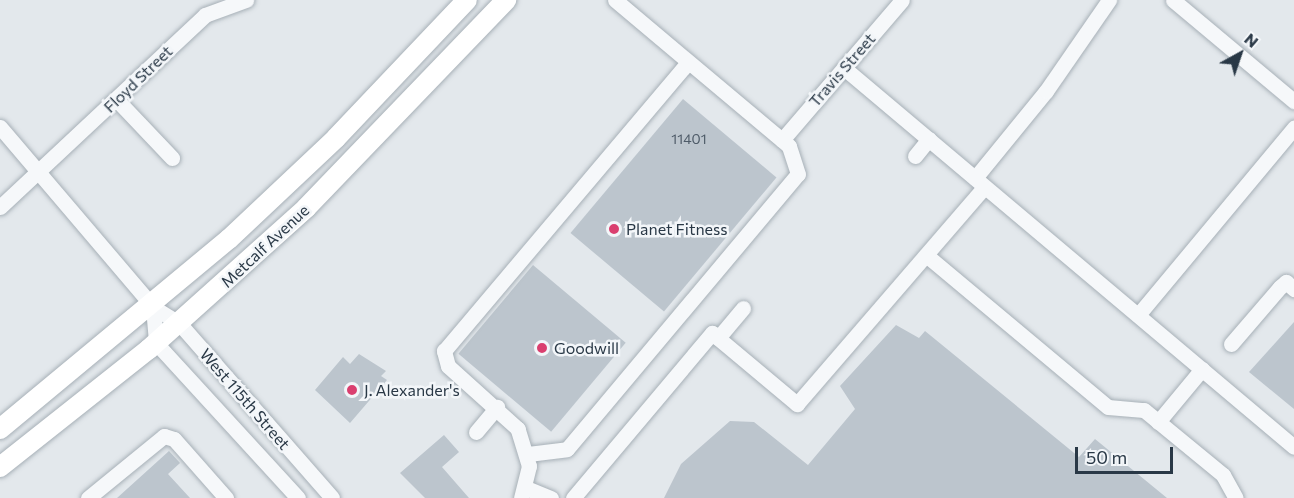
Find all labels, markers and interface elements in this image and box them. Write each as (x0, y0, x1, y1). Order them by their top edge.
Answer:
north arrow (1210, 24, 1270, 84)
street label: Travis Street (805, 29, 879, 111)
text: N (1241, 29, 1263, 51)
street label: Floyd Street (100, 41, 176, 117)
house number: 11401 (671, 131, 707, 147)
street label: Metcalf Avenue (217, 200, 313, 292)
place label: Planet Fitness (626, 219, 728, 239)
marker: Planet Fitness (607, 222, 621, 236)
place label: Goodwill (554, 338, 619, 358)
marker: Goodwill (535, 341, 549, 355)
street label: West 115th Street (196, 345, 294, 453)
place label: J. Alexander's (364, 380, 460, 400)
marker: J. Alexander's (345, 383, 359, 397)
scale bar (1078, 435, 1176, 473)
text: 50 m (1086, 446, 1127, 468)

